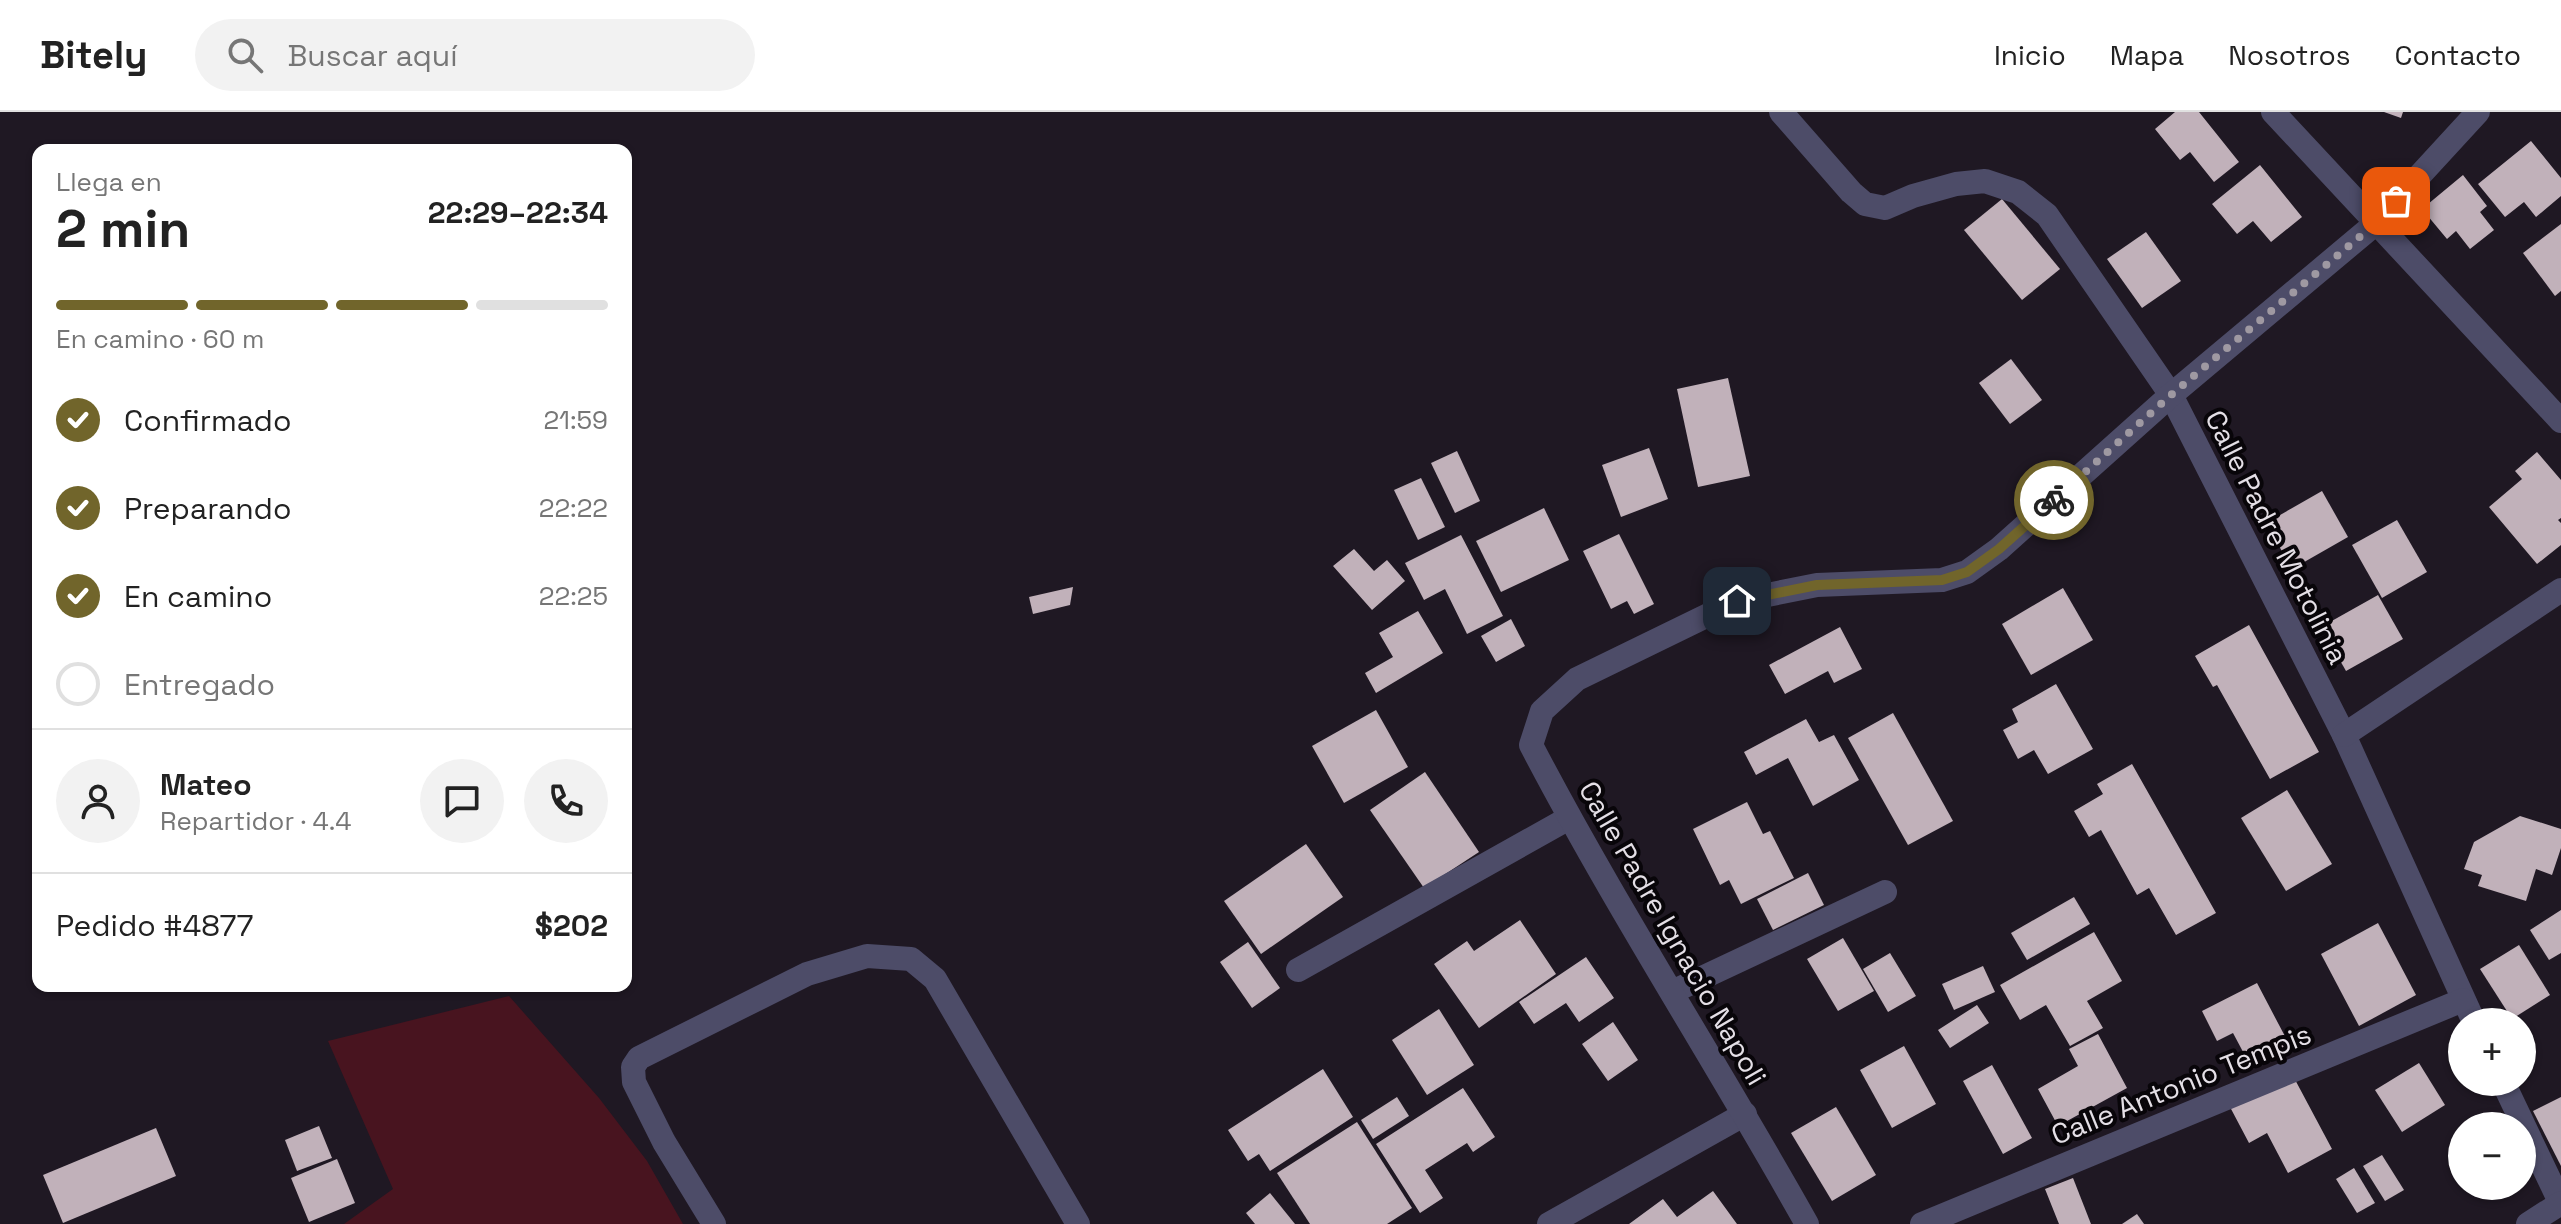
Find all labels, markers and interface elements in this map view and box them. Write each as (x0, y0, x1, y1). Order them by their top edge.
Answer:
search box (195, 19, 755, 91)
text: Bitely (40, 31, 147, 79)
icon: search (223, 33, 267, 77)
text: Buscar aquí (287, 36, 458, 75)
text: Inicio (1994, 37, 2066, 73)
text: Mapa (2110, 37, 2184, 73)
text: Nosotros (2228, 37, 2351, 73)
text: Contacto (2395, 37, 2521, 73)
text: Llega en (56, 165, 162, 199)
pin (2362, 167, 2430, 235)
icon: bag (2374, 179, 2418, 223)
text: 22:29–22:34 (428, 193, 608, 232)
text: 2 min (56, 196, 190, 262)
text: En camino · 60 m (56, 322, 264, 356)
icon: check (56, 398, 100, 442)
text: Confirmado (124, 401, 291, 440)
text: 21:59 (543, 403, 608, 437)
street label: Calle Padre Motolinia (2197, 404, 2357, 670)
courier (2014, 460, 2094, 540)
icon: bike (2032, 478, 2076, 522)
icon: check (56, 486, 100, 530)
text: Preparando (124, 489, 291, 528)
text: 22:22 (539, 491, 608, 525)
pin (1703, 567, 1771, 635)
icon: check (56, 574, 100, 618)
text: En camino (124, 577, 272, 616)
text: 22:25 (539, 579, 608, 613)
icon: home (1715, 579, 1759, 623)
text: Entregado (124, 665, 275, 704)
button: person (56, 759, 140, 843)
button: chat (420, 759, 504, 843)
button: phone (524, 759, 608, 843)
text: Mateo (160, 765, 252, 804)
street label: Calle Padre Ignacio Napoli (1571, 775, 1775, 1091)
text: Repartidor · 4.4 (160, 804, 352, 838)
text: Pedido #4877 (56, 906, 253, 945)
text: $202 (535, 906, 608, 945)
map controls (2448, 1008, 2536, 1200)
button: + (2448, 1008, 2536, 1096)
street label: Calle Antonio Tempis (2046, 1015, 2316, 1153)
button: − (2448, 1112, 2536, 1200)

